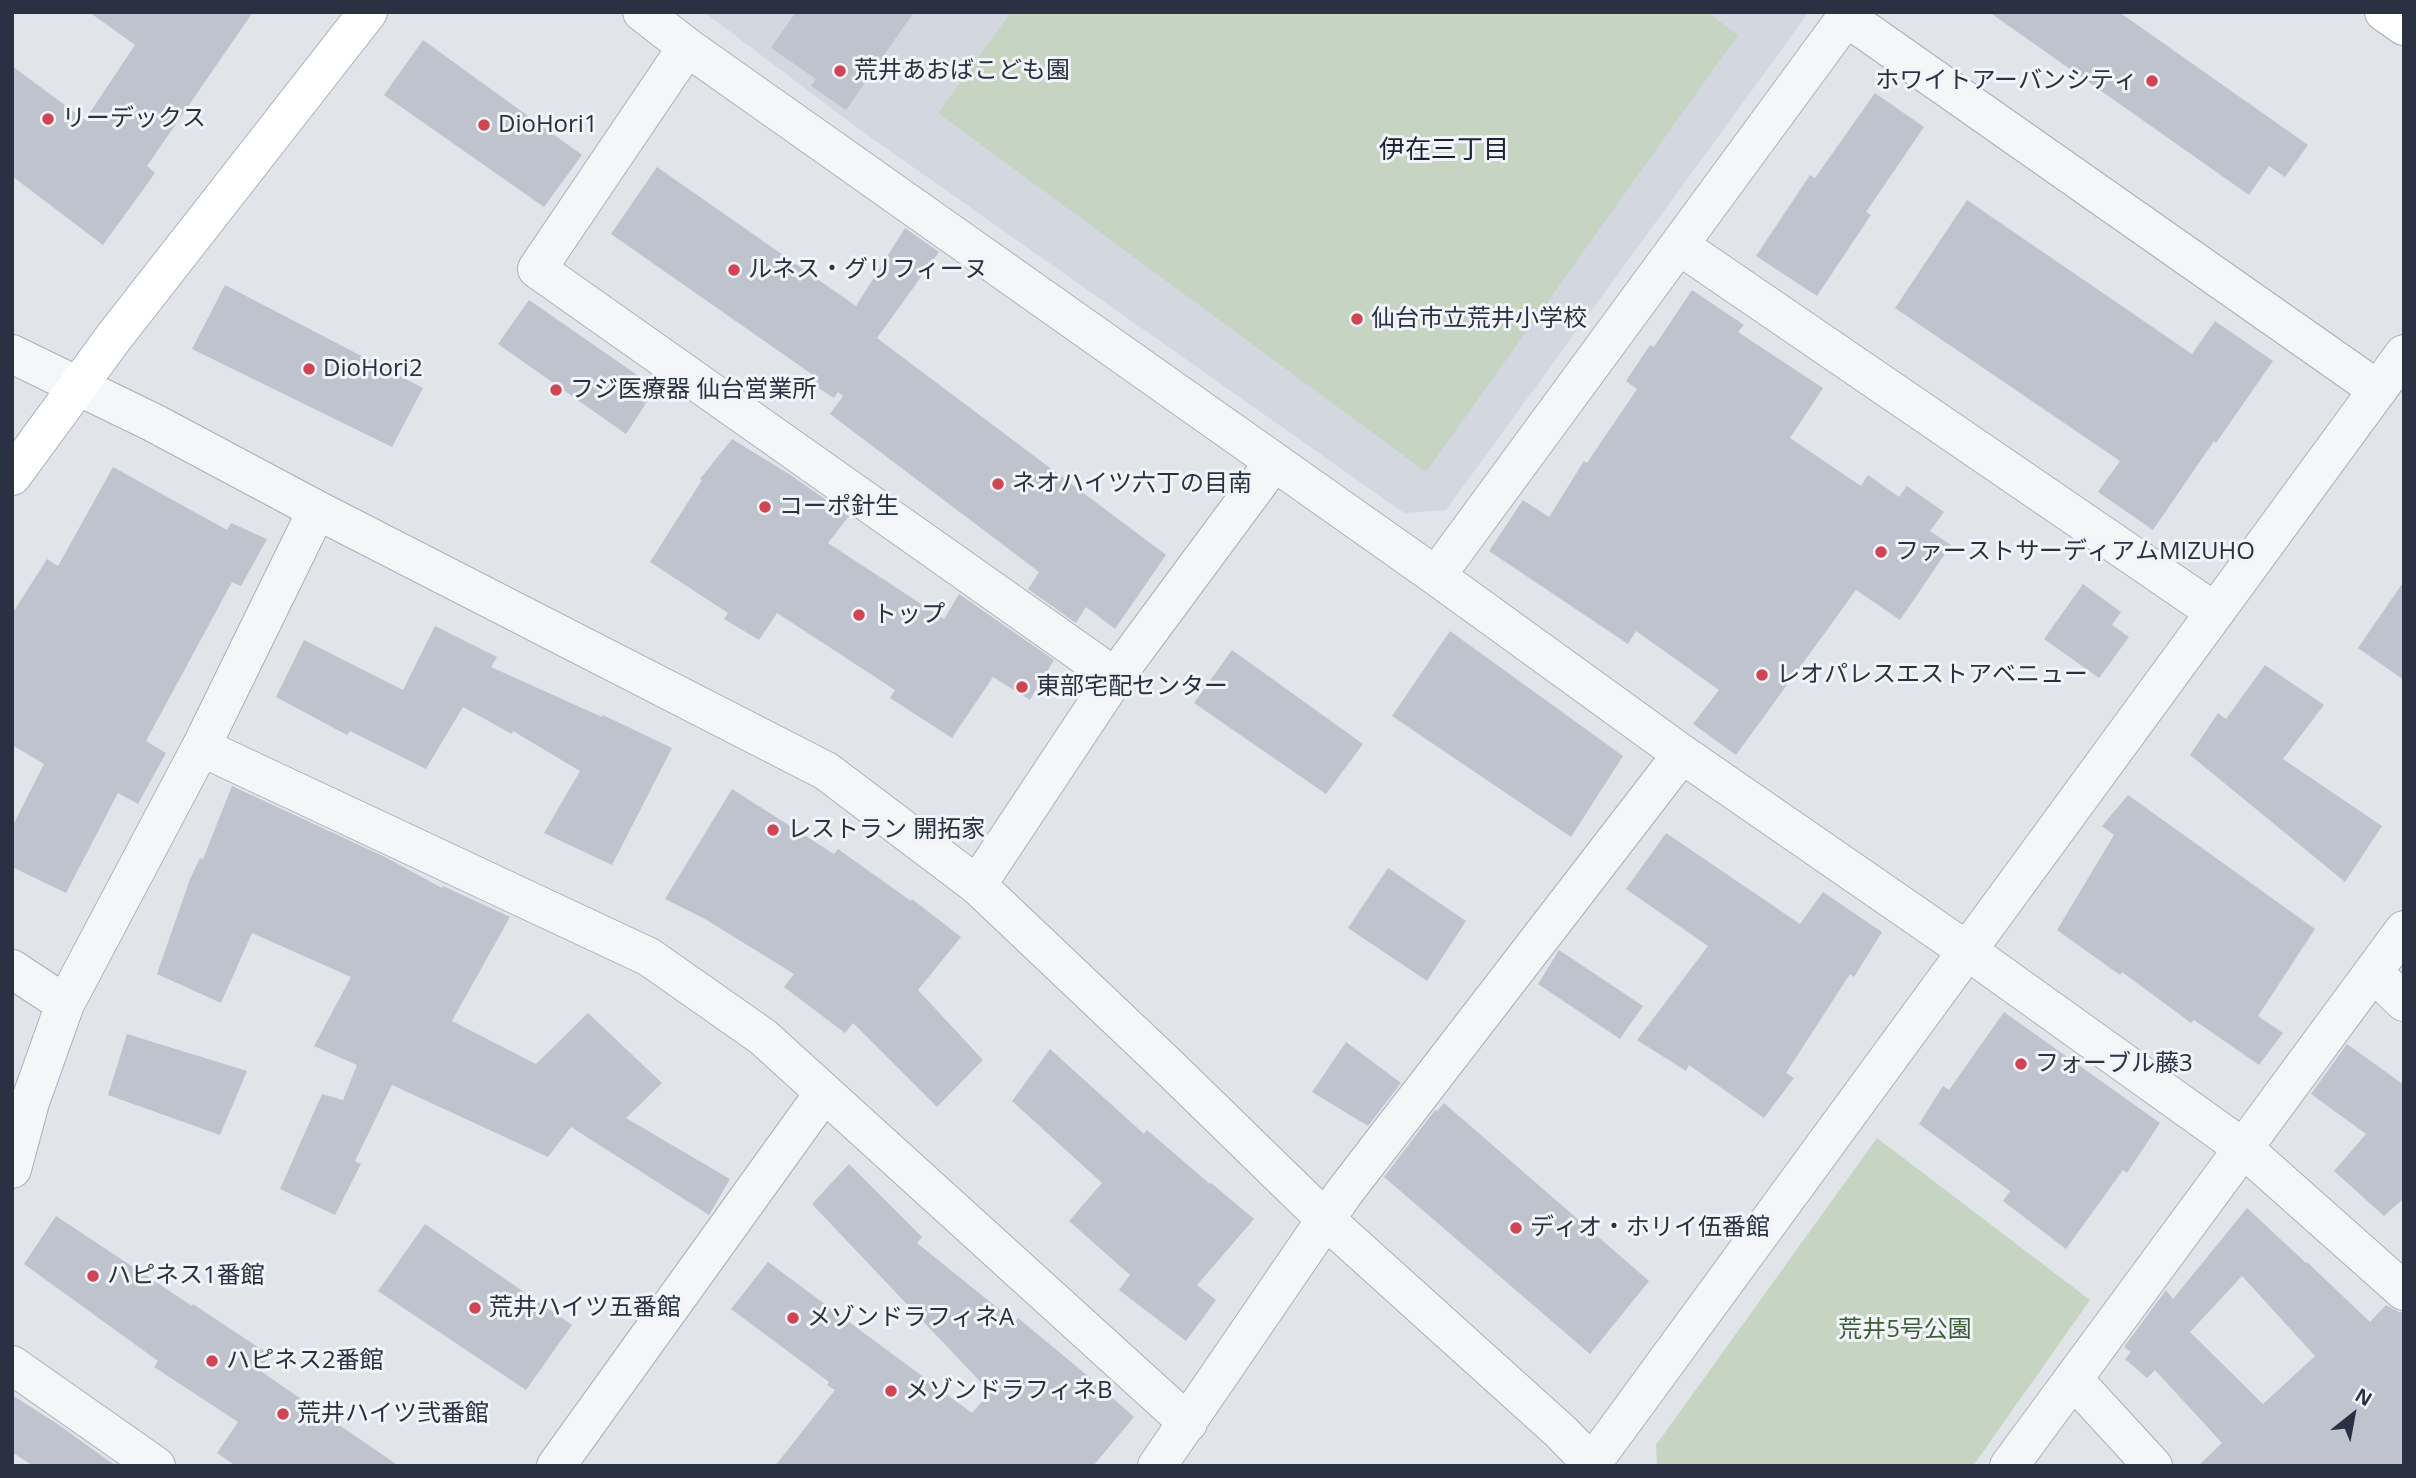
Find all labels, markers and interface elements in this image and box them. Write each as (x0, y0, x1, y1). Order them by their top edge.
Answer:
place label: 荒井あおばこども園 (854, 57, 1070, 85)
marker: 荒井あおばこども園 (832, 63, 848, 79)
place label: ホワイトアーバンシティ (1875, 67, 2138, 95)
marker: ホワイトアーバンシティ (2144, 73, 2160, 89)
place label: リーデックス (62, 105, 206, 133)
marker: リーデックス (40, 111, 56, 127)
place label: DioHori1 (498, 111, 598, 139)
marker: DioHori1 (476, 117, 492, 133)
district label: 伊在三丁目 (1379, 135, 1509, 167)
place label: ルネス・グリフィーヌ (748, 256, 988, 284)
marker: ルネス・グリフィーヌ (726, 262, 742, 278)
place label: 仙台市立荒井小学校 (1371, 305, 1587, 333)
marker: 仙台市立荒井小学校 (1349, 311, 1365, 327)
place label: DioHori2 (323, 355, 423, 383)
marker: DioHori2 (301, 361, 317, 377)
place label: フジ医療器 仙台営業所 (570, 376, 816, 404)
marker: フジ医療器 仙台営業所 (548, 382, 564, 398)
place label: ネオハイツ六丁の目南 (1012, 470, 1252, 498)
marker: ネオハイツ六丁の目南 (990, 476, 1006, 492)
place label: コーポ針生 (779, 493, 899, 521)
marker: コーポ針生 (757, 499, 773, 515)
place label: ファーストサーディアムMIZUHO (1895, 538, 2255, 566)
marker: ファーストサーディアムMIZUHO (1873, 544, 1889, 560)
place label: トップ (873, 601, 945, 629)
marker: トップ (851, 607, 867, 623)
place label: レオパレスエストアベニュー (1776, 661, 2088, 689)
marker: レオパレスエストアベニュー (1754, 667, 1770, 683)
place label: 東部宅配センター (1036, 673, 1228, 701)
marker: 東部宅配センター (1014, 679, 1030, 695)
place label: レストラン 開拓家 (787, 816, 985, 844)
marker: レストラン 開拓家 (765, 822, 781, 838)
place label: フォーブル藤3 (2035, 1050, 2193, 1078)
marker: フォーブル藤3 (2013, 1056, 2029, 1072)
place label: ディオ・ホリイ伍番館 (1530, 1214, 1770, 1242)
marker: ディオ・ホリイ伍番館 (1508, 1220, 1524, 1236)
place label: ハピネス1番館 (107, 1262, 265, 1290)
marker: ハピネス1番館 (85, 1268, 101, 1284)
place label: 荒井ハイツ五番館 (489, 1294, 681, 1322)
marker: 荒井ハイツ五番館 (467, 1300, 483, 1316)
place label: メゾンドラフィネA (807, 1304, 1014, 1332)
marker: メゾンドラフィネA (785, 1310, 801, 1326)
park label: 荒井5号公園 (1838, 1316, 1972, 1344)
place label: ハピネス2番館 (226, 1347, 384, 1375)
marker: ハピネス2番館 (204, 1353, 220, 1369)
place label: メゾンドラフィネB (905, 1377, 1113, 1405)
north arrow (2318, 1380, 2388, 1450)
text: N (2350, 1382, 2377, 1412)
marker: メゾンドラフィネB (883, 1383, 899, 1399)
place label: 荒井ハイツ弐番館 (297, 1400, 489, 1428)
marker: 荒井ハイツ弐番館 (275, 1406, 291, 1422)

